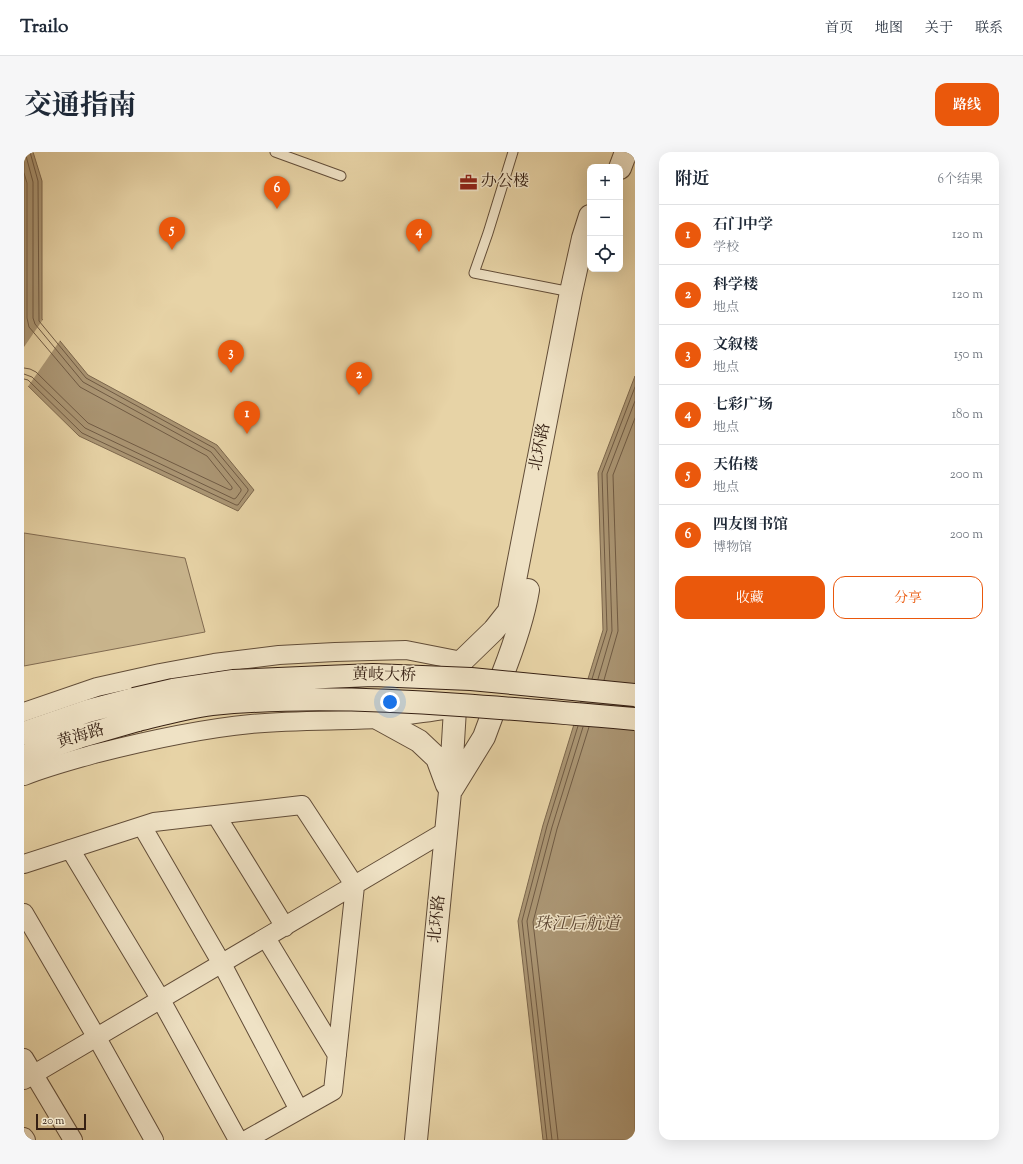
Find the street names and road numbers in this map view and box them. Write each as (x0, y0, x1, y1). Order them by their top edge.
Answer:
street label: 北环路 (525, 421, 557, 473)
street label: 黄岐大桥 (352, 664, 416, 688)
street label: 黄海路 (55, 719, 107, 755)
street label: 北环路 (424, 894, 452, 944)

